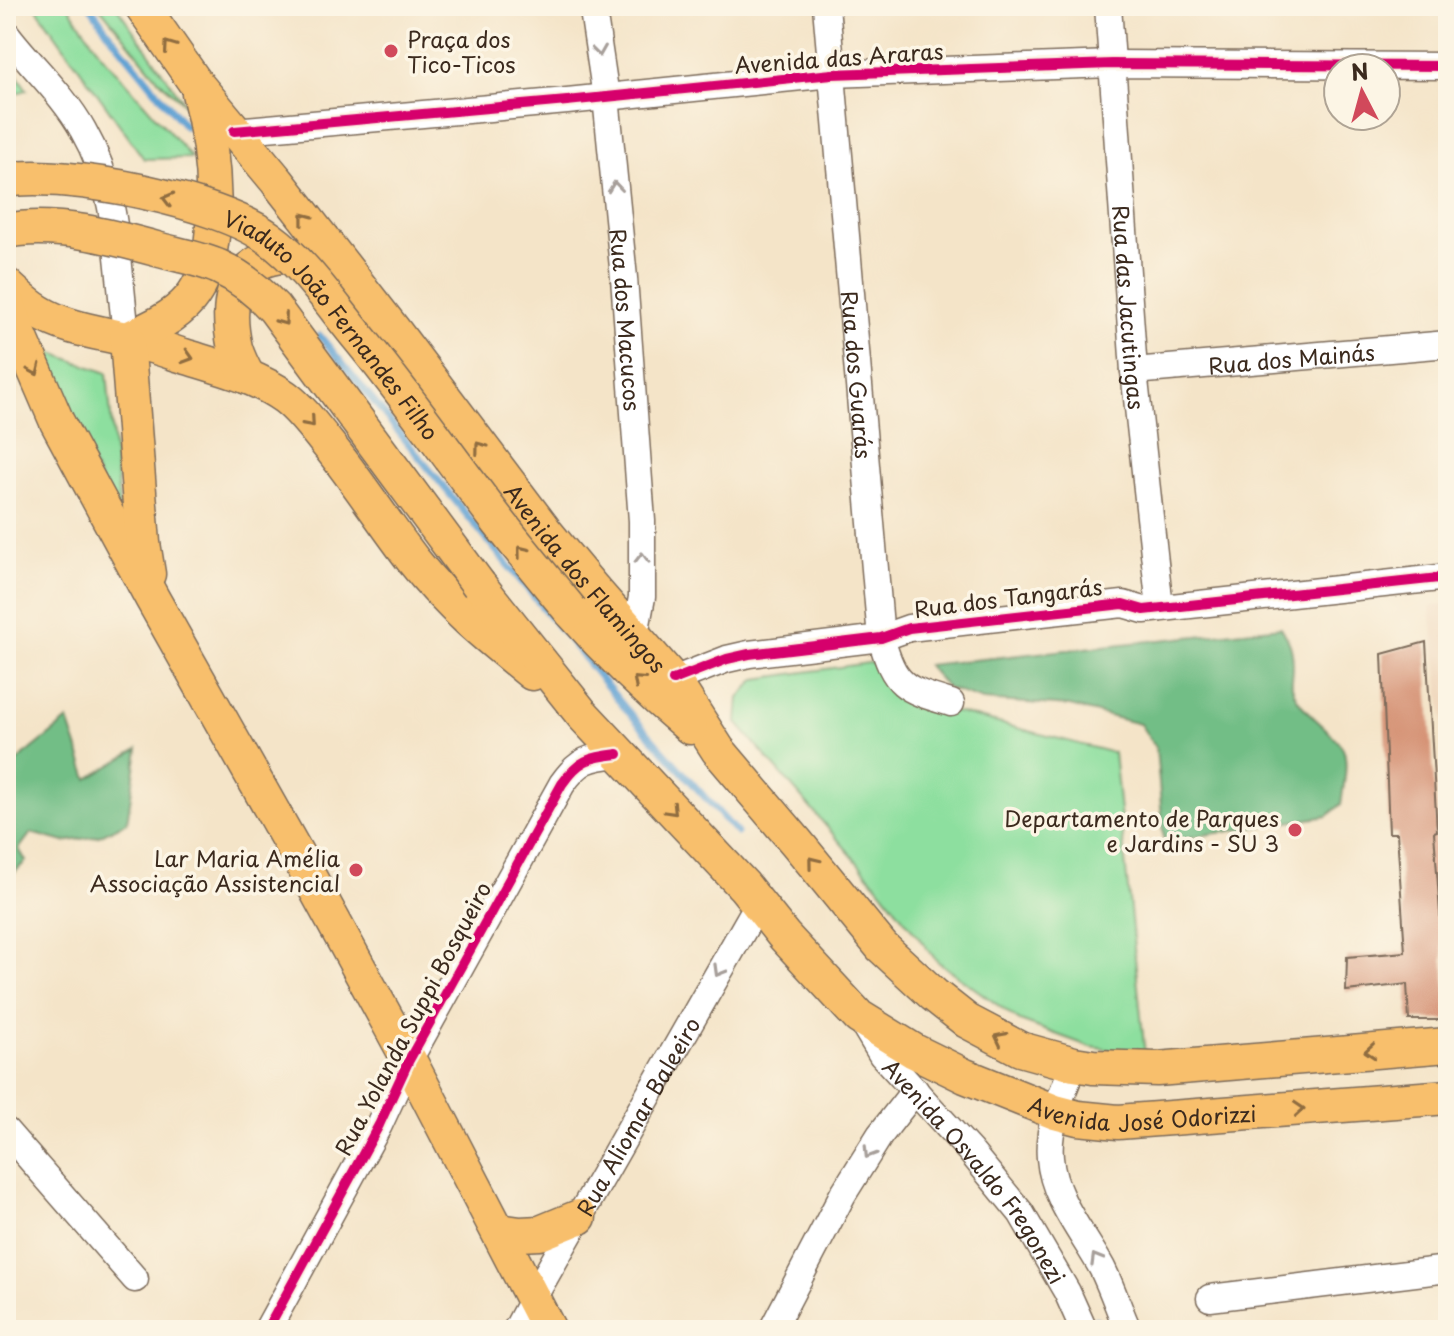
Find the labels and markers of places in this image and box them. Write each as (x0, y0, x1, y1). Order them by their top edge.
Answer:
place label: Praça dos Tico-Ticos (407, 22, 515, 80)
marker: Praça dos Tico-Ticos (382, 42, 400, 60)
place label: Departamento de Parques e Jardins - SU 3 (1004, 801, 1279, 859)
marker: Departamento de Parques e Jardins - SU 3 (1286, 821, 1304, 839)
place label: Lar Maria Amélia Associação Assistencial (90, 841, 341, 899)
marker: Lar Maria Amélia Associação Assistencial (347, 861, 365, 879)

